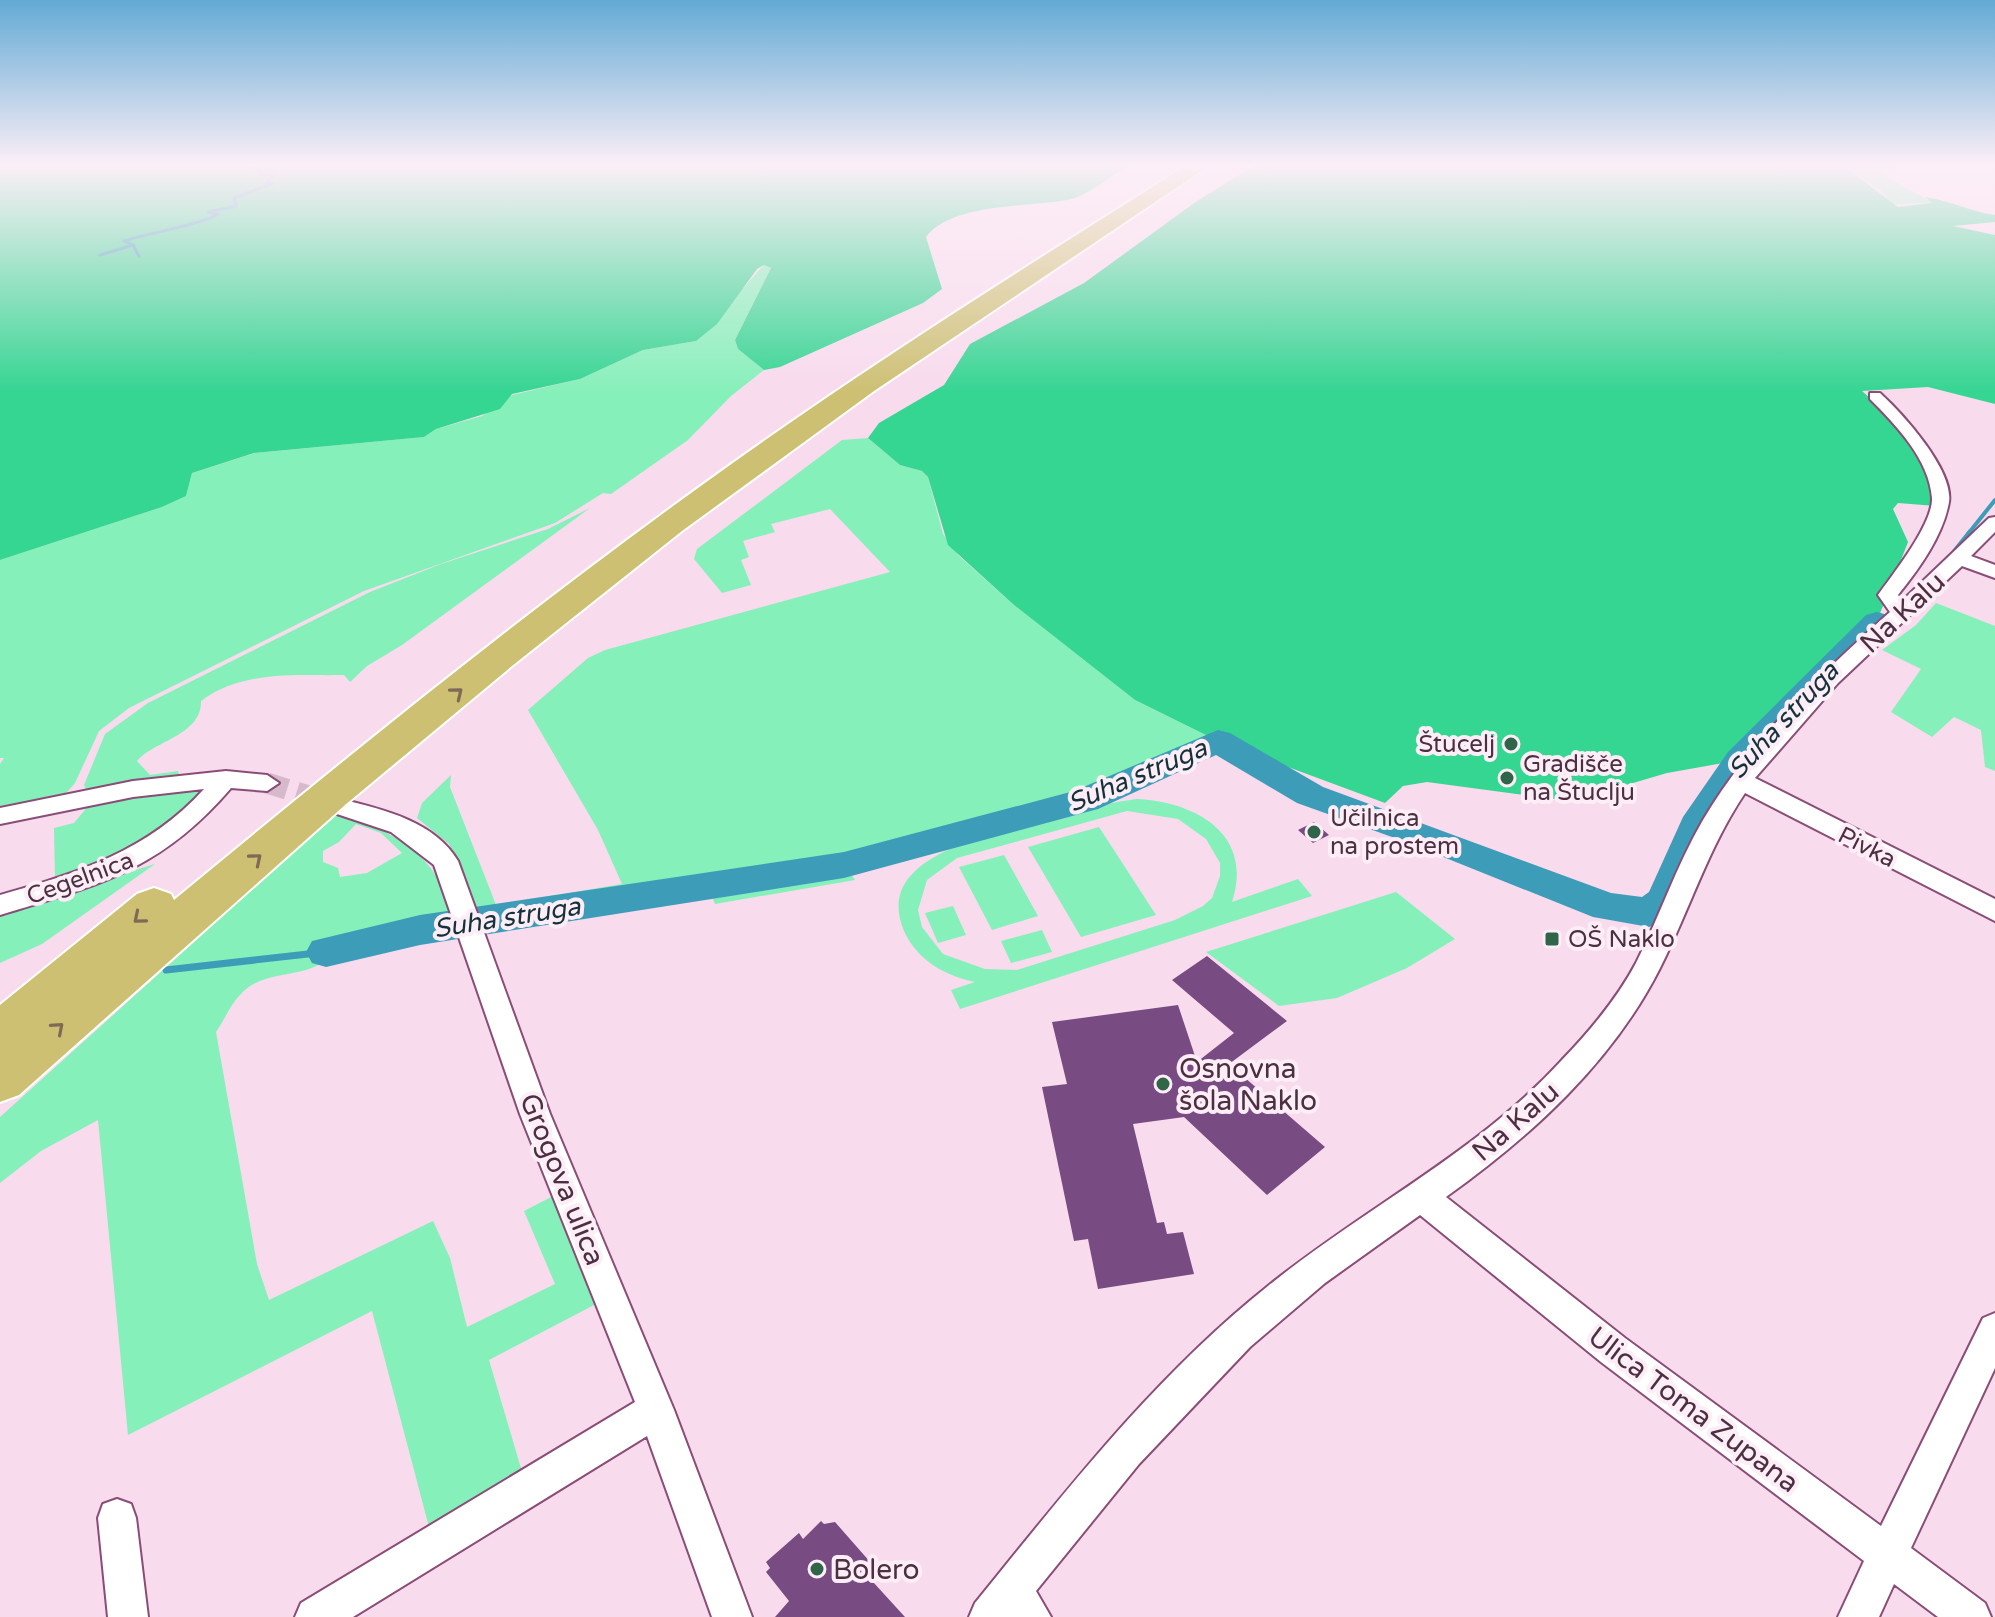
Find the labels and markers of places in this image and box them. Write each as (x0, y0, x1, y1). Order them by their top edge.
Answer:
place label: Štucelj (1419, 730, 1495, 759)
marker: Štucelj (1502, 735, 1520, 753)
place label: Gradišče na Štuclju (1523, 750, 1635, 807)
marker: Gradišče na Štuclju (1498, 769, 1516, 787)
place label: Učilnica na prostem (1330, 804, 1459, 861)
marker: Učilnica na prostem (1305, 823, 1323, 841)
place label: OŠ Naklo (1568, 925, 1675, 954)
marker: OŠ Naklo (1543, 930, 1561, 948)
place label: Osnovna šola Naklo (1179, 1052, 1317, 1118)
marker: Osnovna šola Naklo (1154, 1075, 1172, 1093)
place label: Bolero (833, 1553, 919, 1587)
marker: Bolero (808, 1560, 826, 1578)

